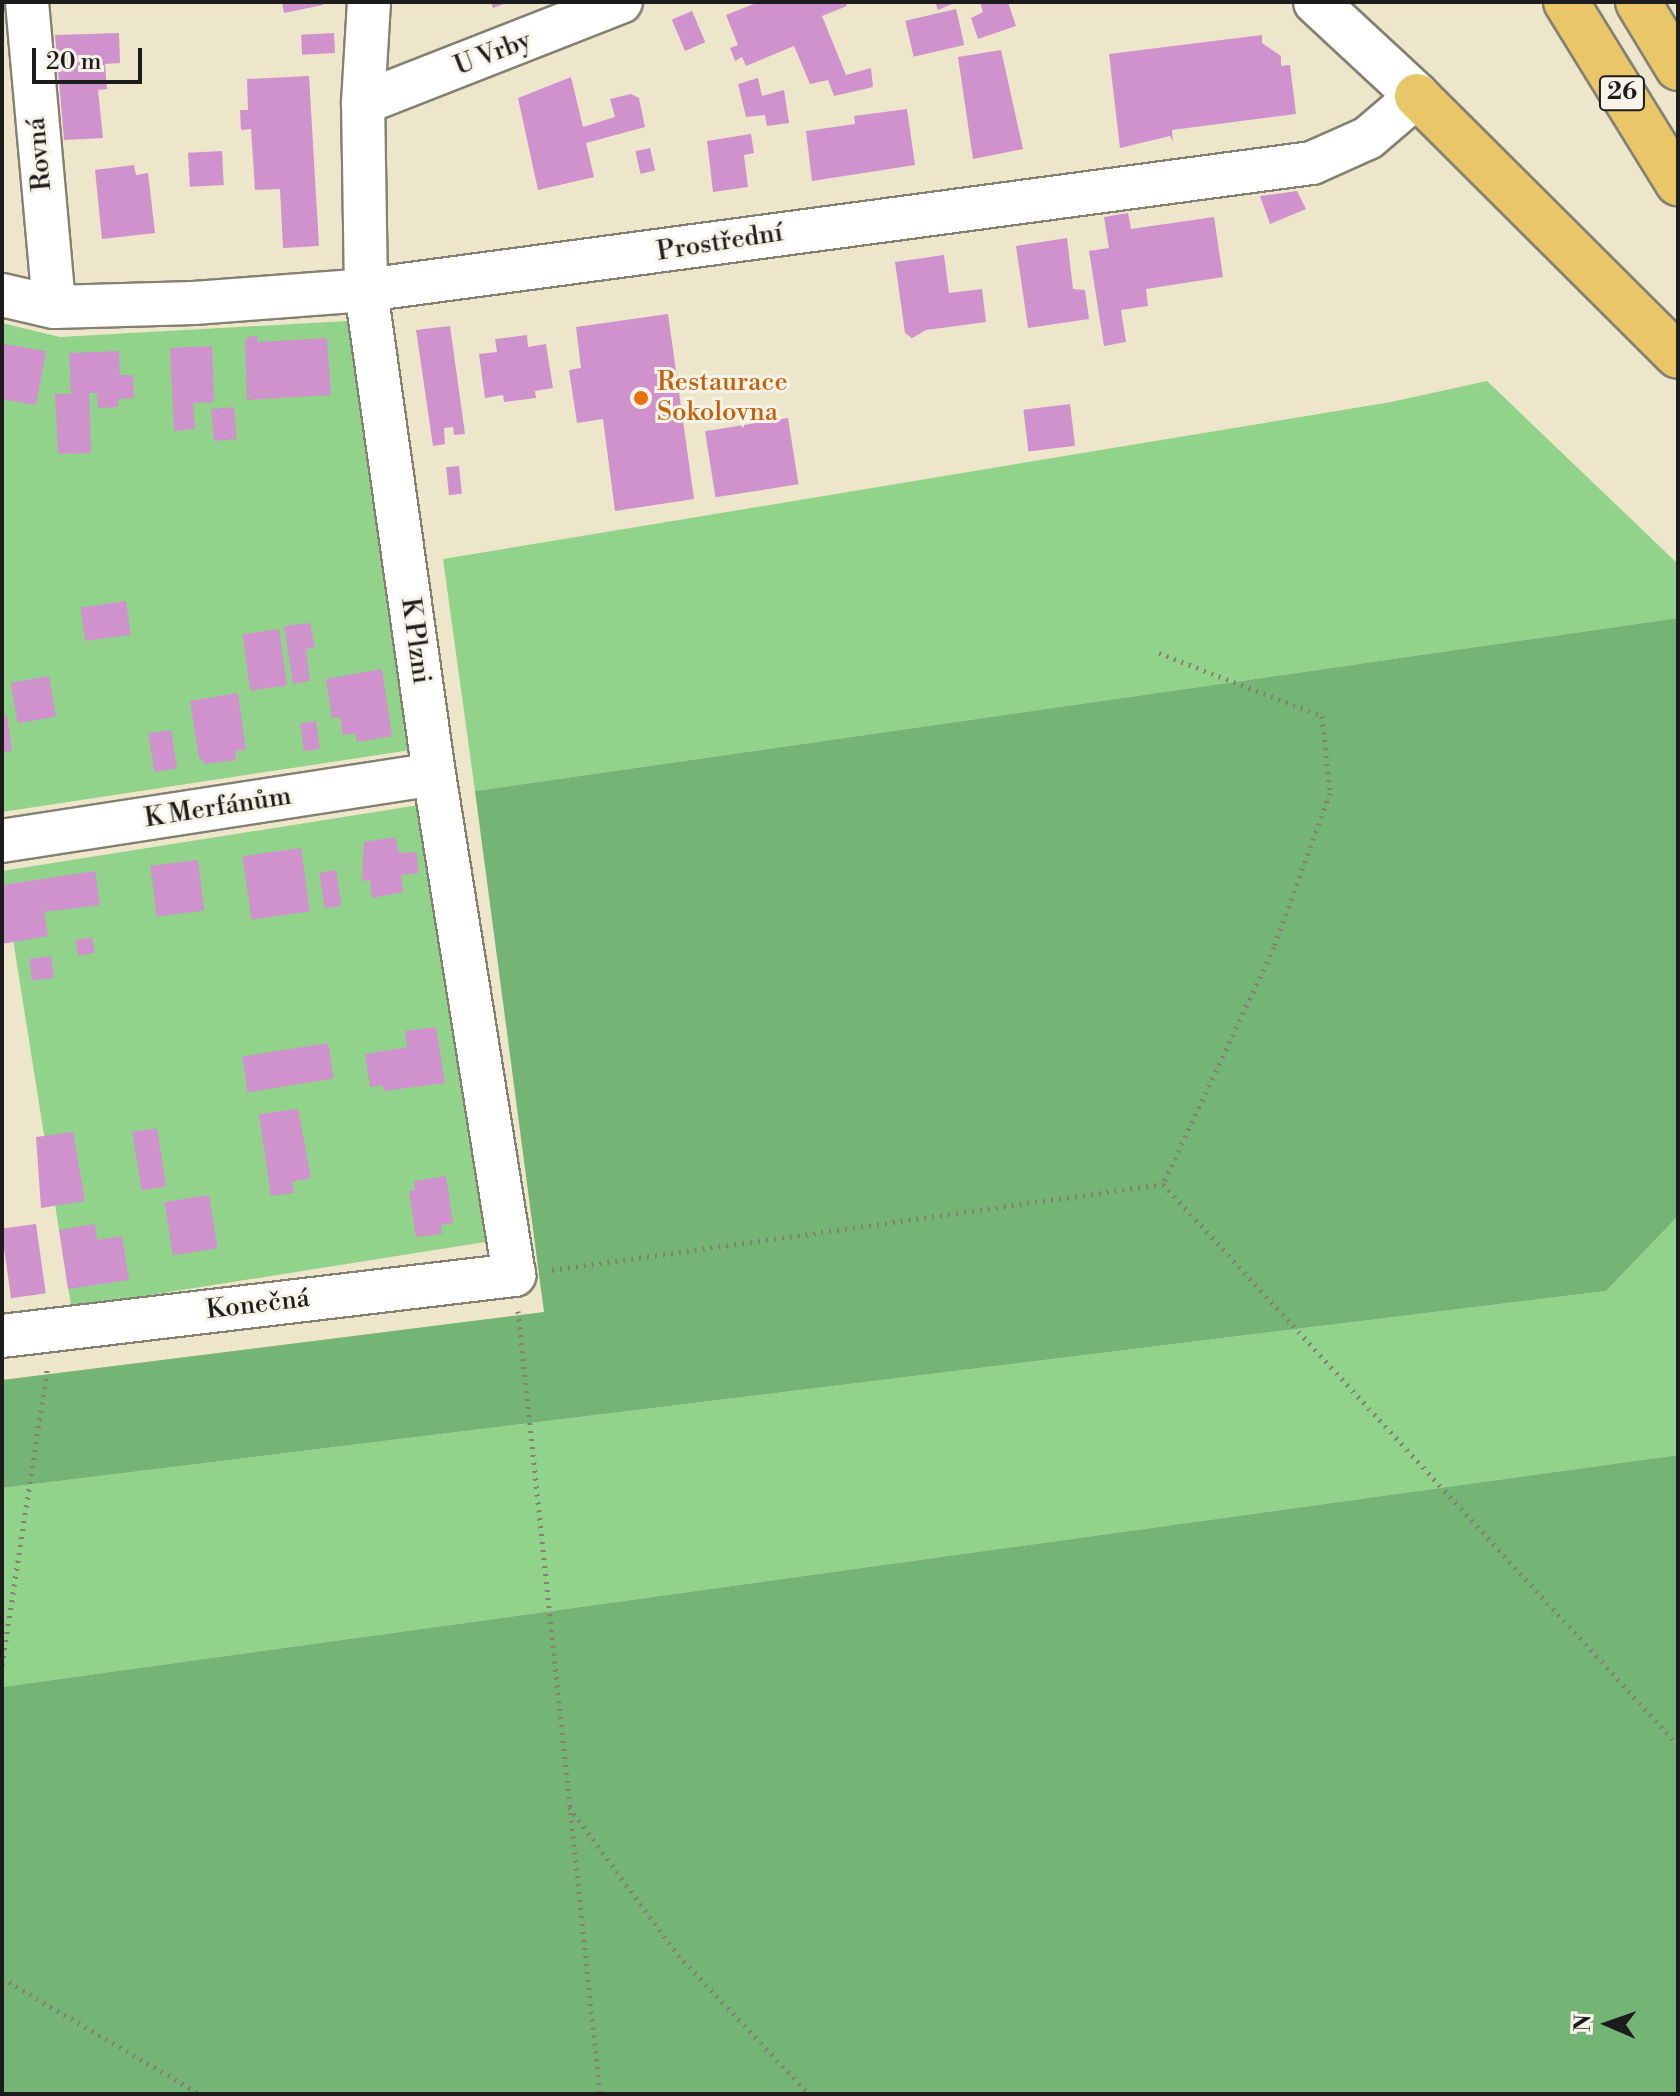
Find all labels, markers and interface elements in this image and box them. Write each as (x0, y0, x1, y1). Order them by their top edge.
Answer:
street label: U Vrby (450, 25, 536, 83)
scale bar (36, 32, 146, 82)
text: 20 m (46, 47, 102, 77)
road number: 26 (1598, 73, 1646, 113)
street label: Rovná (21, 116, 59, 192)
street label: Prostřední (655, 218, 785, 268)
place label: Restaurace Sokolovna (657, 367, 788, 428)
marker: Restaurace Sokolovna (632, 389, 650, 407)
street label: K Plzni (394, 596, 436, 686)
street label: K Merfánům (143, 781, 293, 835)
street label: Konečná (205, 1283, 311, 1327)
north arrow (1568, 1984, 1648, 2064)
text: N (1570, 2014, 1597, 2032)

